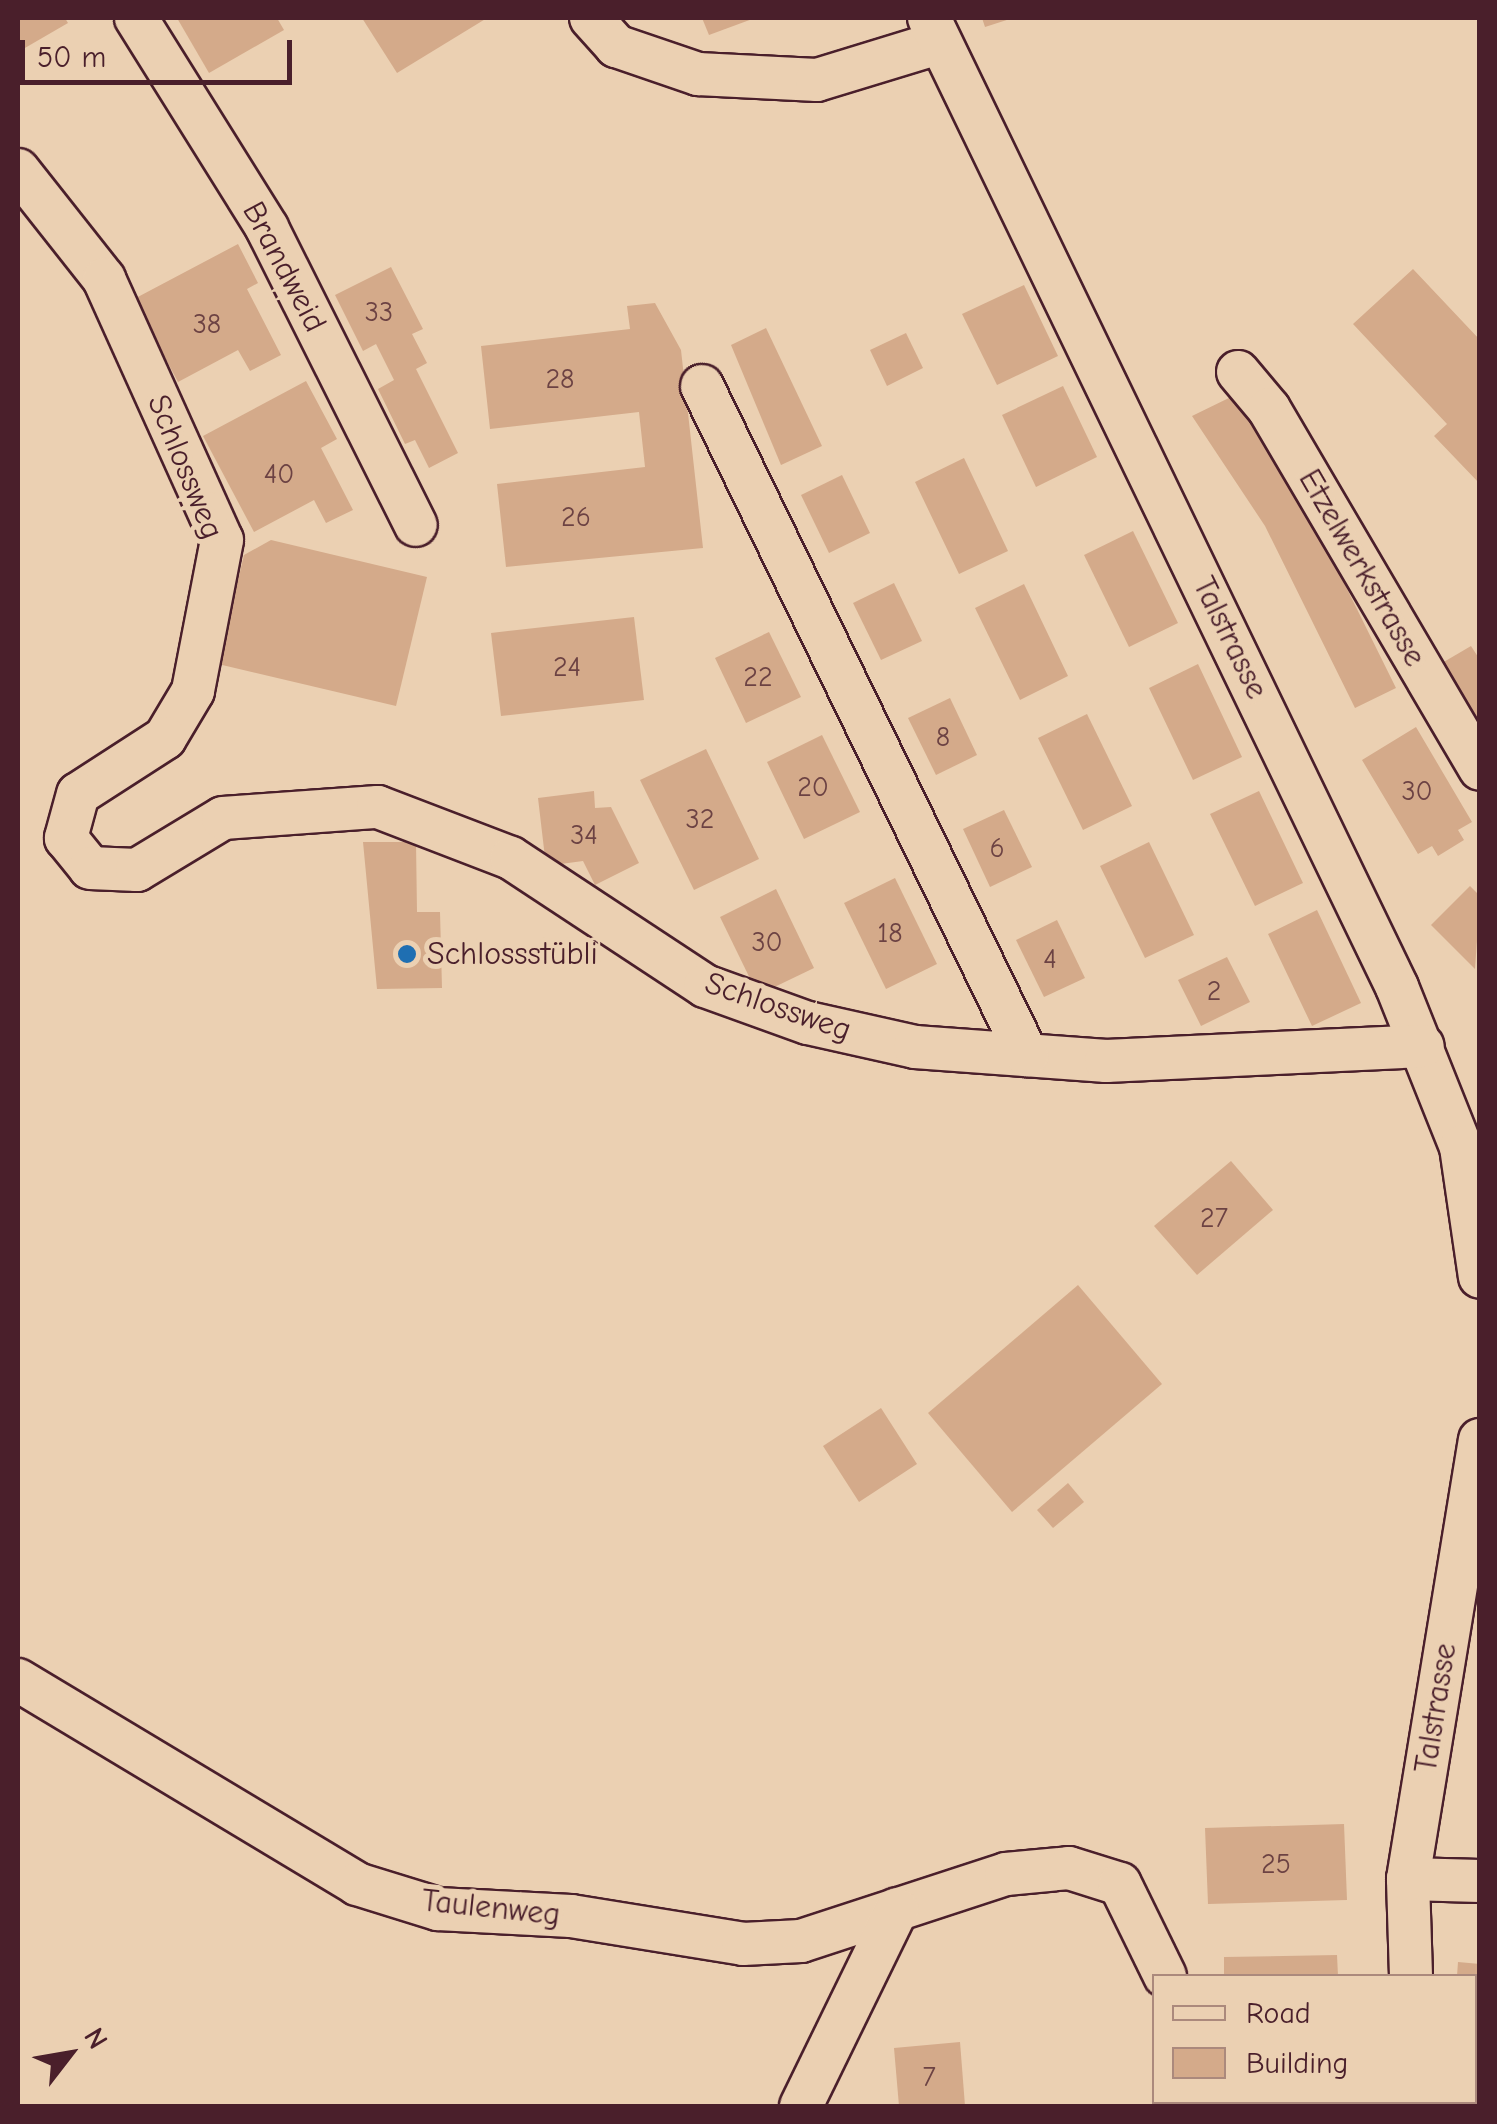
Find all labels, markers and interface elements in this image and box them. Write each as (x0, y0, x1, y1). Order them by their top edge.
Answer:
scale bar (25, 20, 298, 82)
text: 50 m (37, 40, 106, 75)
street label: Brandweid (234, 195, 334, 339)
house number: 33 (365, 295, 393, 329)
house number: 38 (193, 307, 221, 341)
house number: 28 (545, 362, 575, 396)
street label: Schlossweg (139, 389, 231, 545)
house number: 40 (264, 457, 294, 491)
street label: Etzelwerkstrasse (1290, 463, 1434, 673)
house number: 26 (561, 500, 591, 534)
street label: Talstrasse (1184, 571, 1276, 705)
house number: 24 (553, 650, 581, 684)
house number: 22 (743, 660, 773, 694)
house number: 8 (936, 720, 950, 754)
house number: 20 (797, 770, 829, 804)
house number: 30 (1401, 774, 1433, 808)
house number: 32 (686, 802, 714, 836)
house number: 34 (570, 818, 598, 852)
house number: 6 (989, 831, 1005, 865)
house number: 18 (877, 916, 903, 950)
house number: 30 (751, 925, 783, 959)
place label: Schlossstübli (427, 935, 598, 973)
house number: 4 (1043, 942, 1057, 976)
marker: Schlossstübli (396, 943, 418, 965)
street label: Schlossweg (700, 964, 856, 1050)
house number: 2 (1207, 974, 1221, 1008)
house number: 27 (1200, 1201, 1228, 1235)
street label: Talstrasse (1407, 1640, 1465, 1776)
house number: 25 (1261, 1847, 1291, 1881)
street label: Taulenweg (420, 1882, 562, 1934)
legend (1152, 1974, 1477, 2104)
text: Road (1246, 1996, 1311, 2031)
north arrow (20, 2004, 120, 2104)
text: N (77, 2022, 114, 2055)
text: Building (1246, 2046, 1349, 2081)
house number: 7 (922, 2060, 936, 2094)

